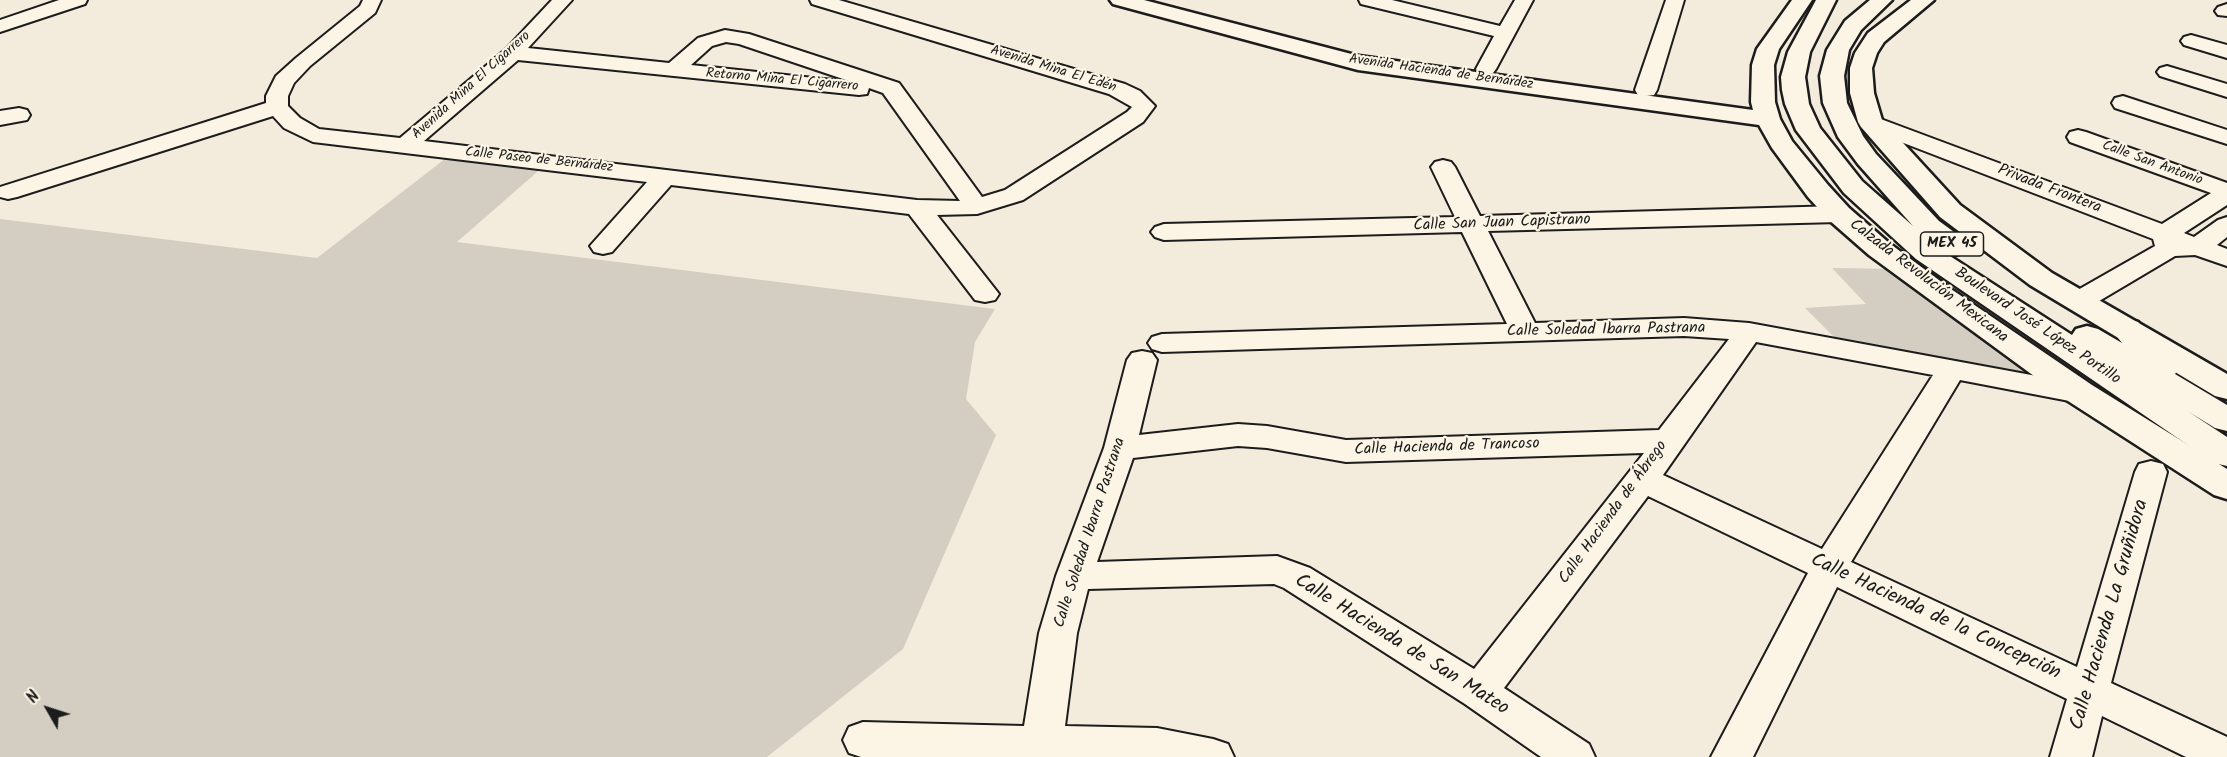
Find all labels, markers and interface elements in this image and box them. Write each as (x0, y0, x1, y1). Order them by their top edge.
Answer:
street label: Avenida Mina El Cigarrero (409, 28, 535, 144)
street label: Avenida Mina El Edén (988, 43, 1118, 97)
street label: Avenida Hacienda de Bernárdez (1348, 52, 1534, 94)
street label: Retorno Mina El Cigarrero (705, 66, 859, 96)
street label: Calle San Antonio (2099, 138, 2205, 190)
street label: Calle Paseo de Bernárdez (464, 145, 614, 177)
street label: Privada Frontera (1994, 161, 2104, 219)
street label: Calle San Juan Capistrano (1413, 211, 1591, 237)
street label: Calzada Revolución Mexicana (1845, 216, 2011, 348)
road number: MEX 45 (1920, 232, 1984, 256)
street label: Boulevard José López Portillo (1950, 264, 2124, 390)
street label: Calle Soledad Ibarra Pastrana (1506, 320, 1706, 342)
street label: Calle Hacienda de Trancoso (1354, 435, 1540, 461)
street label: Calle Soledad Ibarra Pastrana (1051, 436, 1131, 630)
street label: Calle Hacienda de Ábrego (1556, 438, 1672, 588)
street label: Calle Hacienda La Gruñidora (2067, 497, 2155, 733)
street label: Calle Hacienda de la Concepción (1806, 549, 2064, 687)
street label: Calle Hacienda de San Mateo (1289, 570, 1513, 722)
north arrow (18, 679, 78, 739)
text: N (21, 686, 47, 709)

